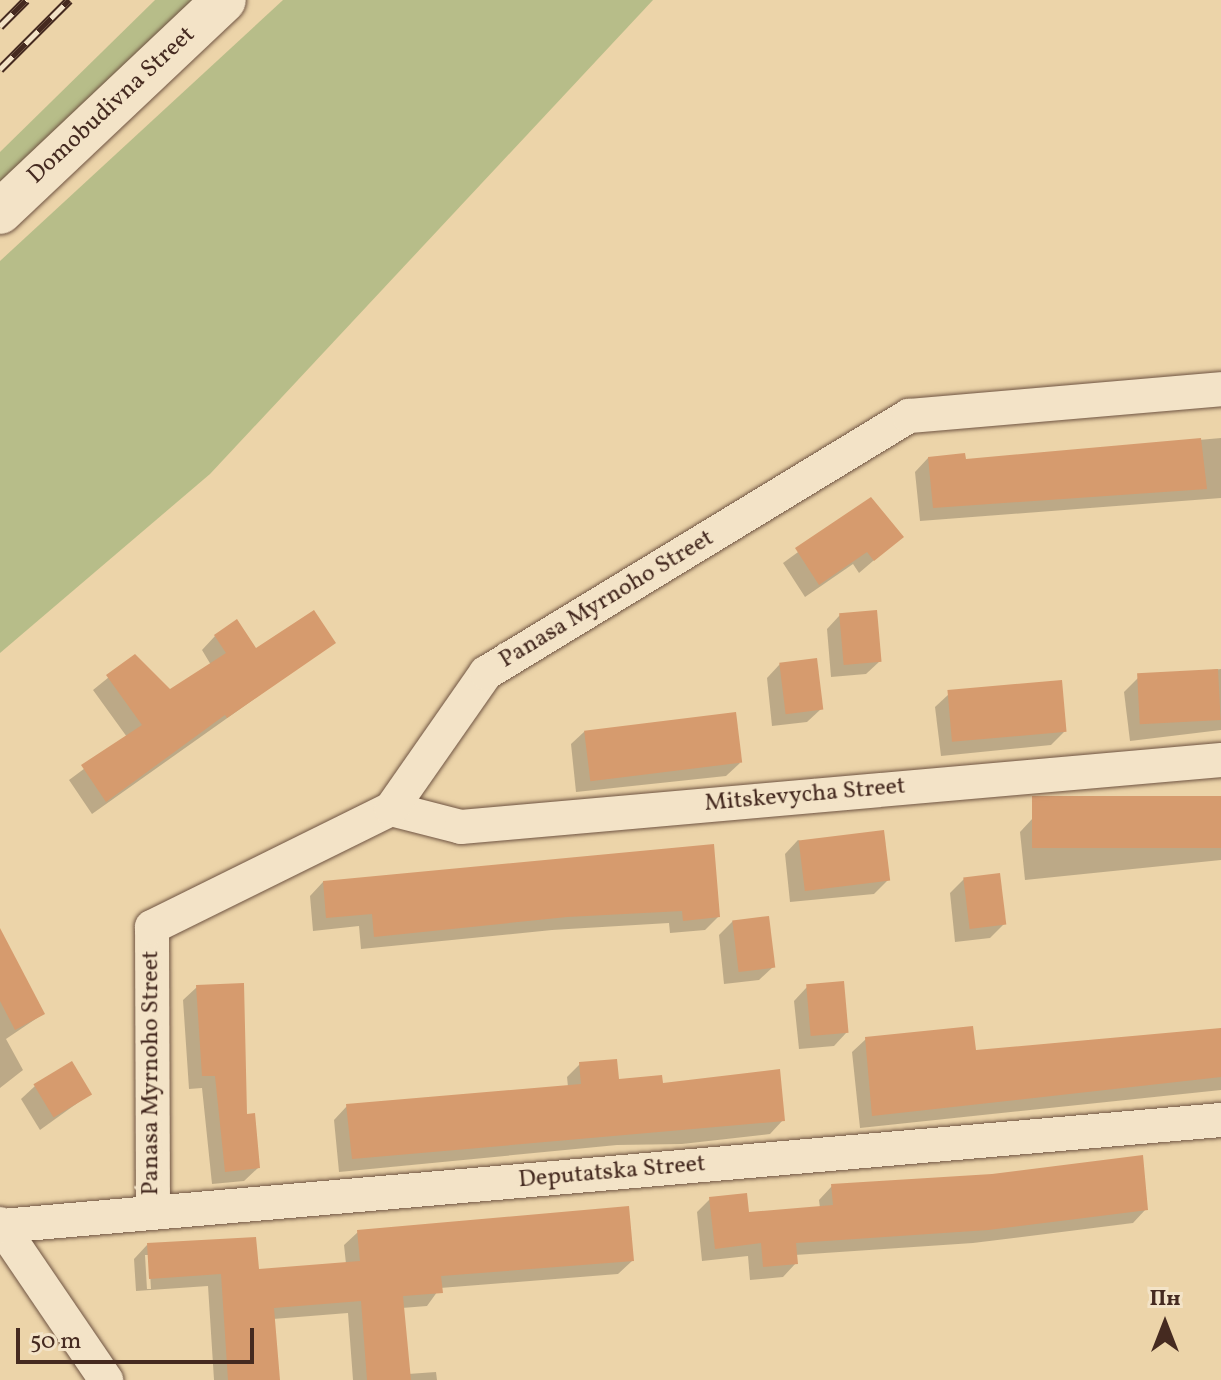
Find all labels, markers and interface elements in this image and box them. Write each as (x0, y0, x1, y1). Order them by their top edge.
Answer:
street label: Domobudivna Street (22, 21, 202, 191)
street label: Panasa Myrnoho Street (495, 525, 719, 675)
street label: Mitskevycha Street (703, 773, 907, 819)
street label: Panasa Myrnoho Street (138, 950, 166, 1196)
street label: Deputatska Street (517, 1150, 707, 1196)
north arrow (1125, 1284, 1205, 1364)
text: Пн (1149, 1284, 1181, 1315)
scale bar (20, 1312, 258, 1362)
text: 50 m (30, 1325, 82, 1359)

